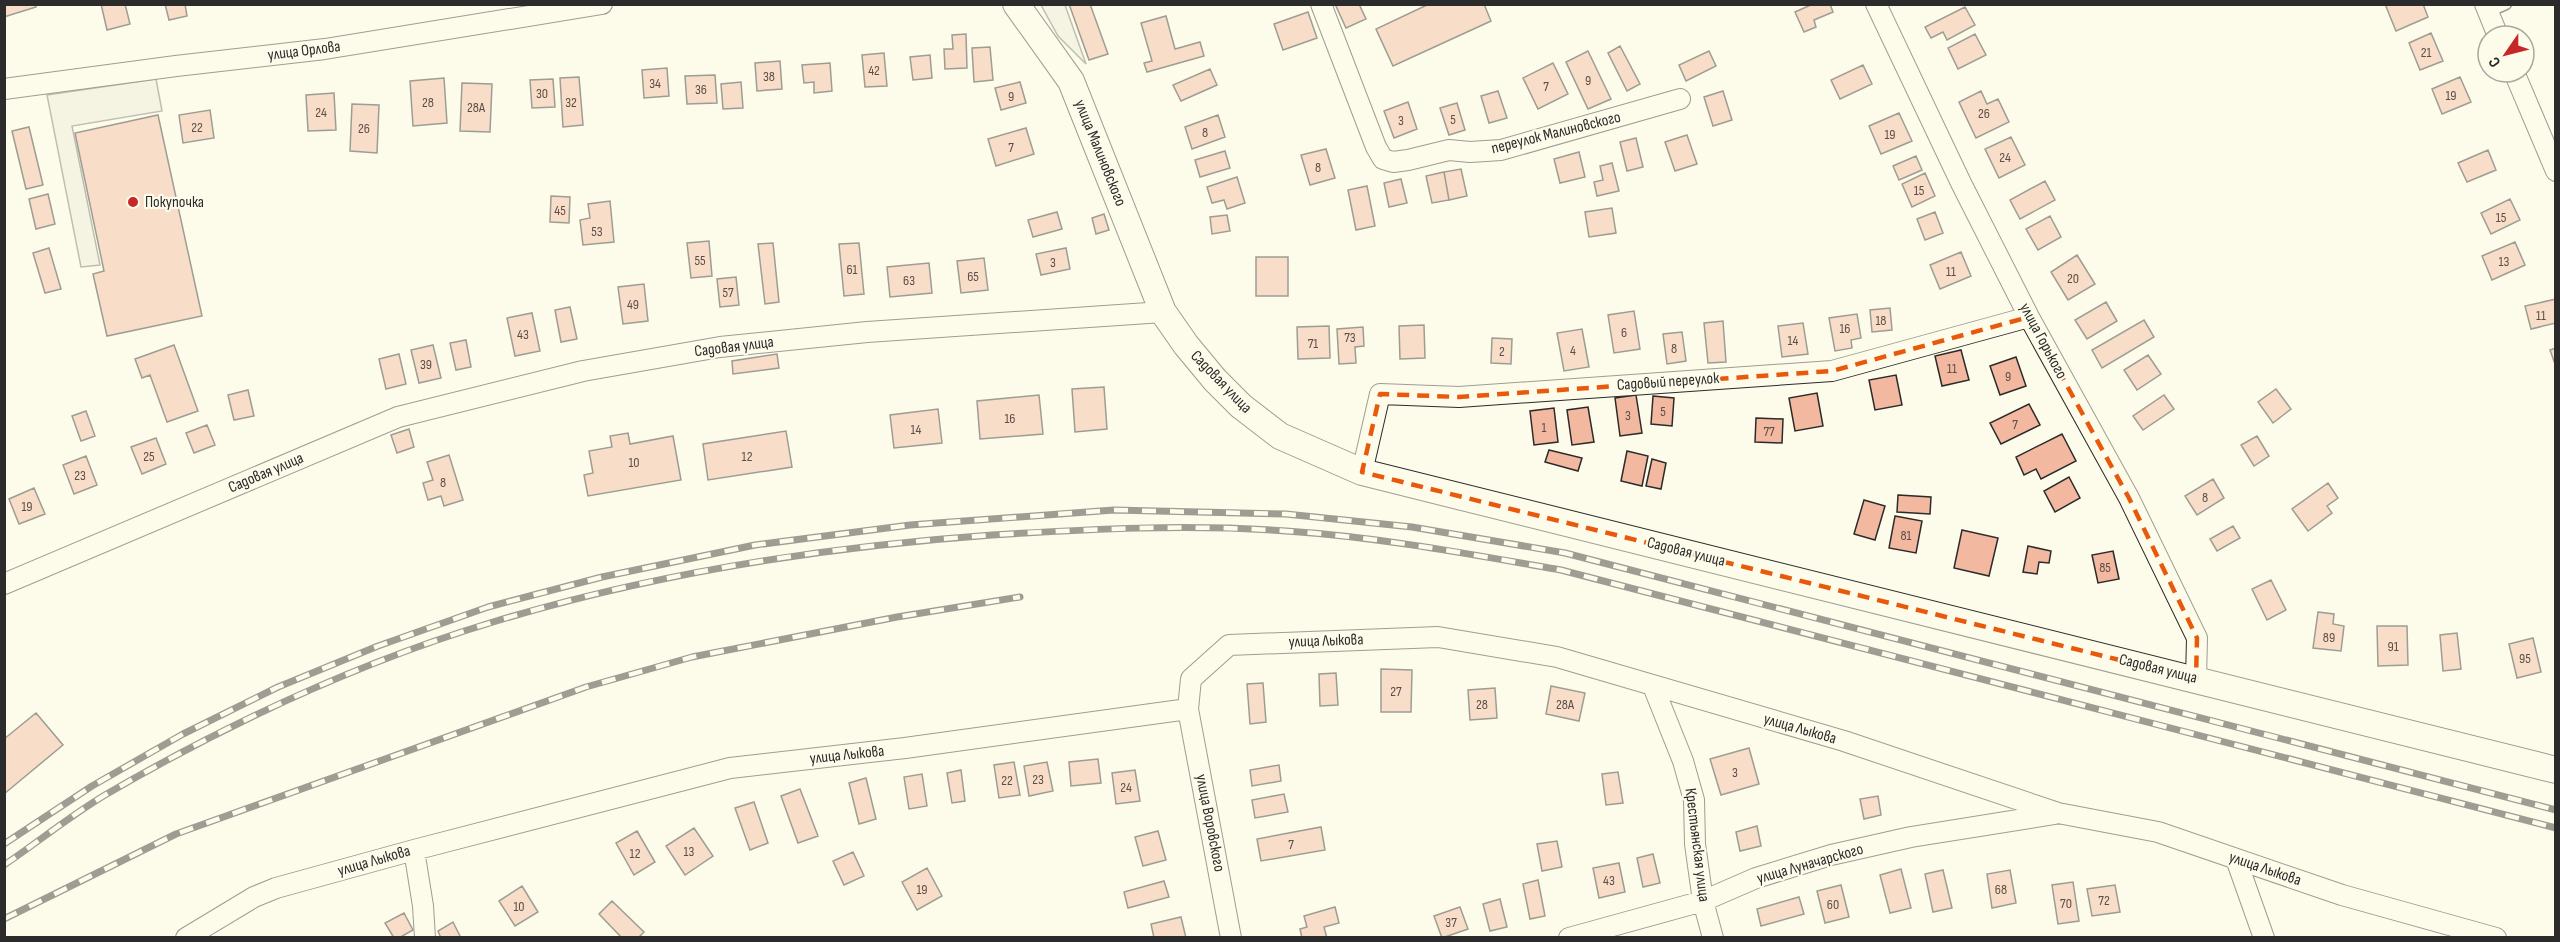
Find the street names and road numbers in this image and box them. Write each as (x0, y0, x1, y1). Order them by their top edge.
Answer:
street label: улица Орлова (266, 37, 342, 65)
street label: улица Малиновского (1070, 97, 1130, 209)
street label: переулок Малиновского (1489, 108, 1623, 158)
street label: улица Горького (2015, 300, 2071, 382)
street label: Садовая улица (693, 333, 775, 361)
street label: Садовая улица (1186, 347, 1256, 417)
street label: Садовый переулок (1616, 369, 1721, 395)
street label: Садовая улица (226, 449, 306, 497)
street label: Садовая улица (1645, 533, 1727, 571)
street label: улица Лыкова (1288, 630, 1364, 652)
street label: Садовая улица (2117, 650, 2199, 688)
street label: улица Лыкова (1761, 710, 1839, 748)
street label: улица Лыкова (809, 742, 885, 768)
street label: улица Воровского (1191, 773, 1229, 873)
street label: Крестьянская улица (1681, 787, 1713, 903)
street label: улица Луначарского (1755, 840, 1865, 888)
street label: улица Лыкова (335, 842, 413, 880)
street label: улица Лыкова (2226, 848, 2304, 890)

